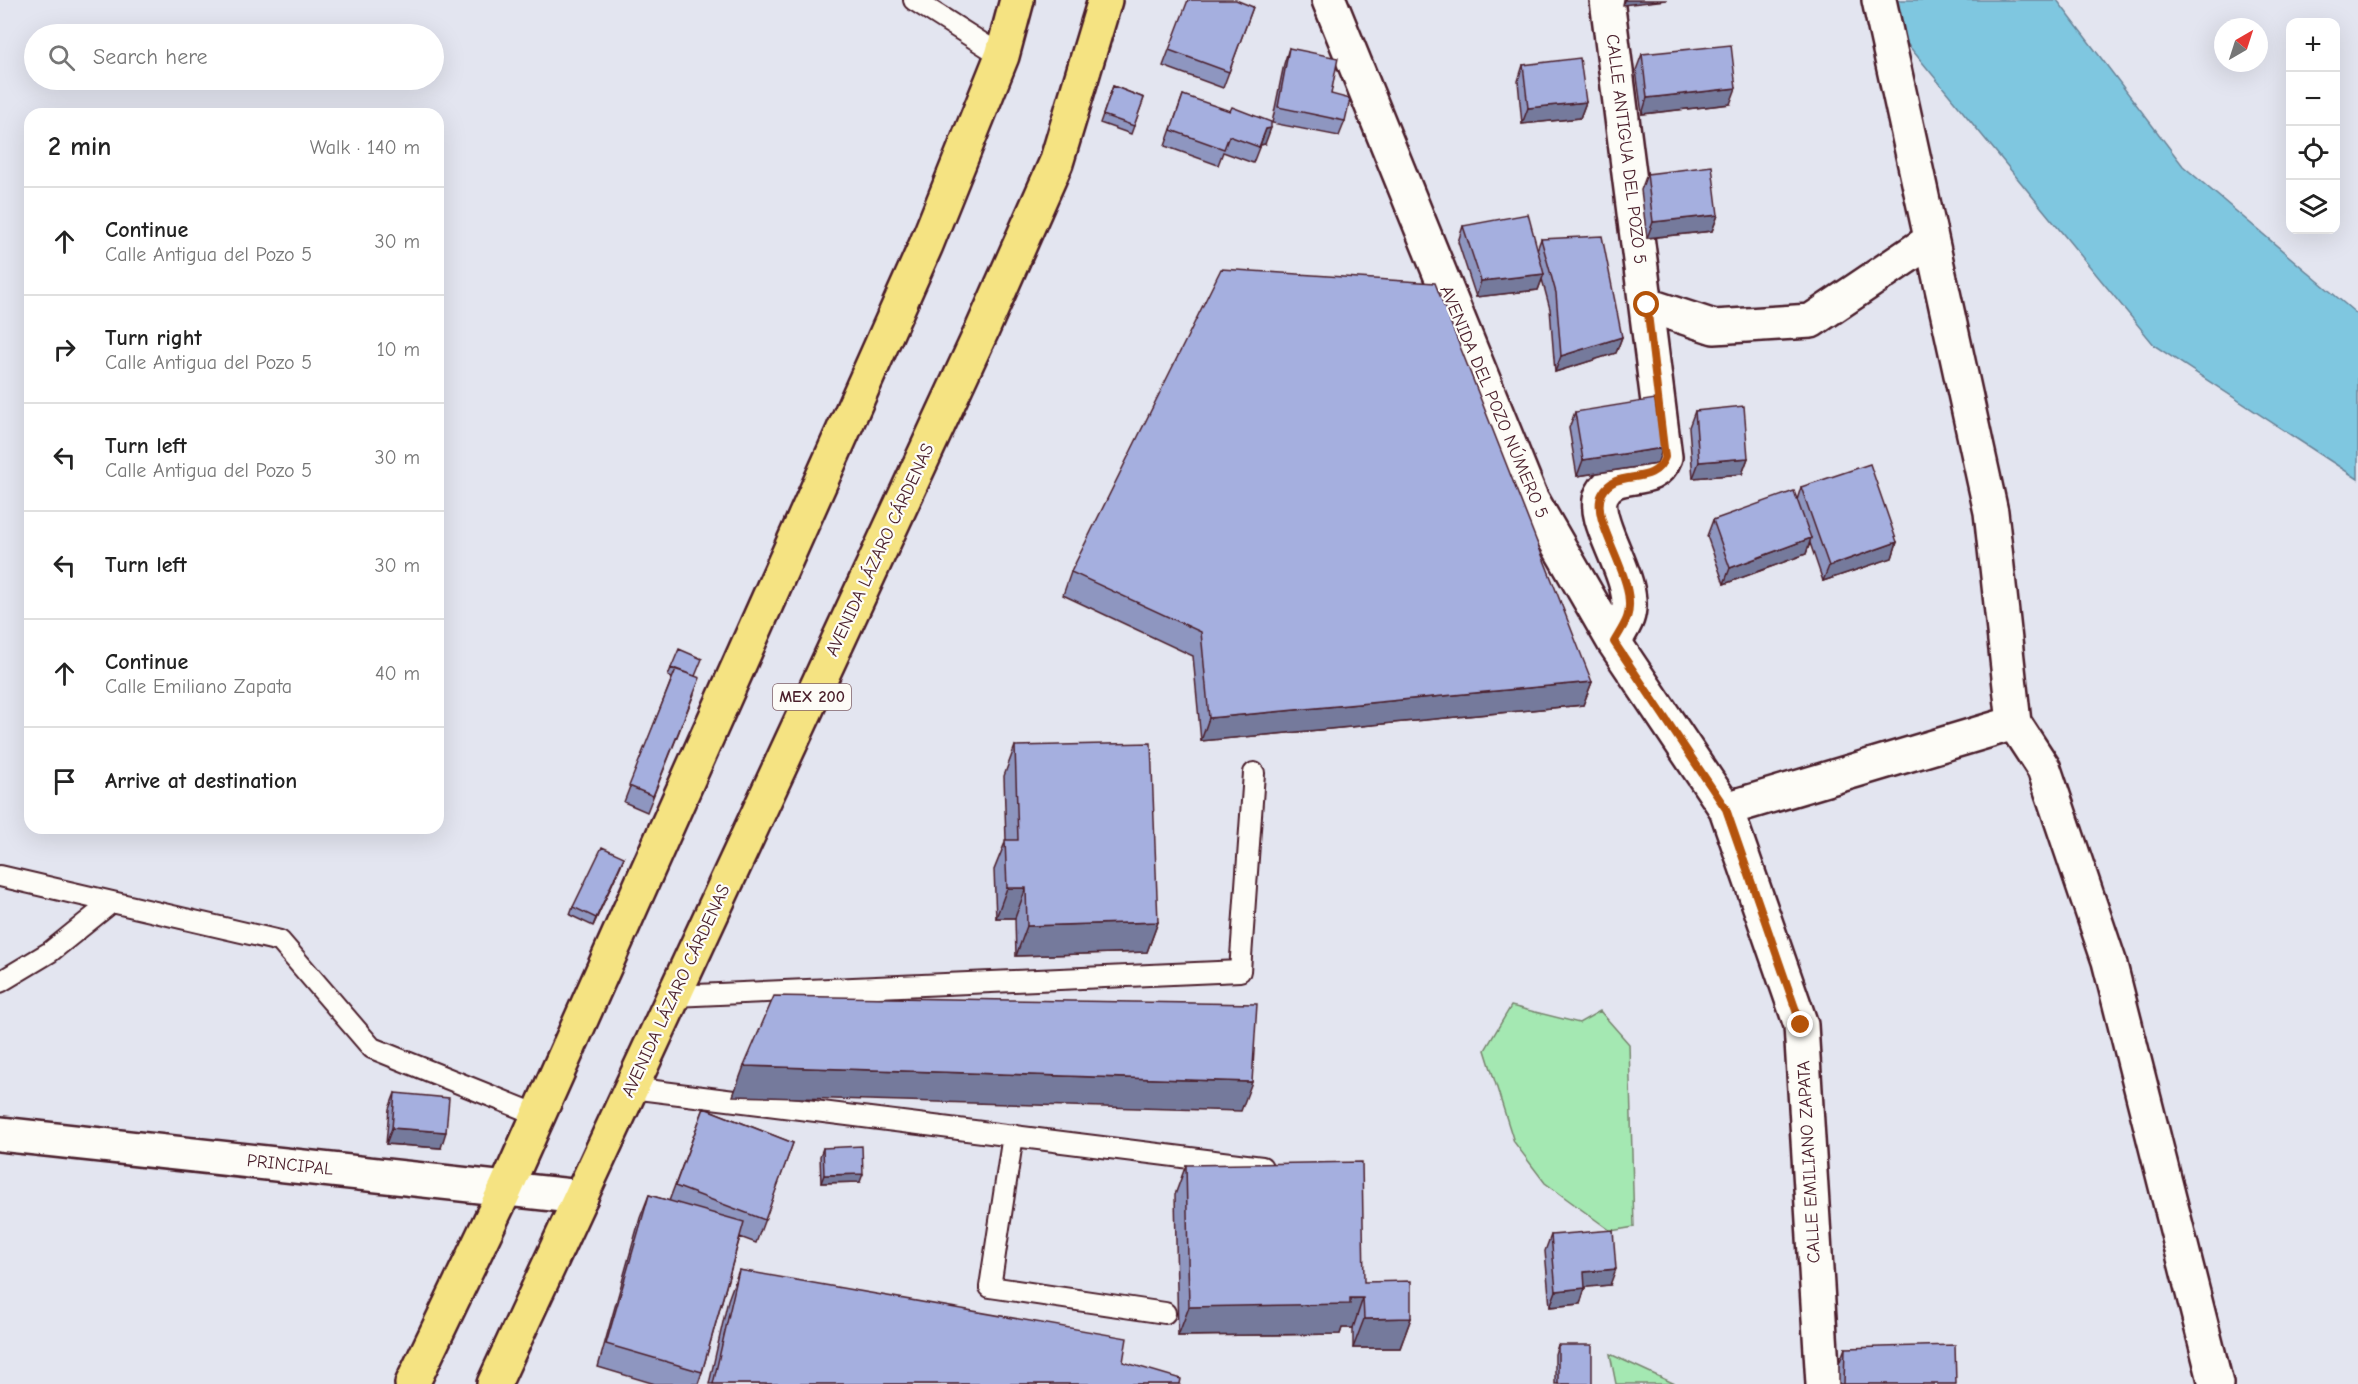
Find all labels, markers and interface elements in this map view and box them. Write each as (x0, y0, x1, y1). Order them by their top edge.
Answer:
north arrow (2214, 18, 2268, 72)
map controls (2286, 18, 2340, 234)
button: + (2286, 18, 2340, 72)
search box (24, 24, 444, 90)
street label: CALLE ANTIGUA DEL POZO 5 (1601, 33, 1651, 265)
icon: search (45, 41, 78, 74)
text: Search here (93, 44, 208, 70)
button: − (2286, 72, 2340, 126)
button: locate (2286, 126, 2340, 180)
text: 2 min (48, 132, 111, 162)
text: Walk · 140 m (310, 136, 420, 159)
button: layers (2286, 180, 2340, 234)
text: Continue (105, 217, 188, 243)
icon: ahead (48, 225, 81, 258)
text: 30 m (374, 230, 420, 253)
text: Calle Antigua del Pozo 5 (105, 243, 312, 266)
street label: AVENIDA DEL POZO NÚMERO 5 (1435, 282, 1554, 522)
route start (1633, 291, 1659, 317)
text: Turn right (105, 325, 202, 351)
icon: right (48, 333, 81, 366)
text: 10 m (377, 338, 420, 361)
text: Calle Antigua del Pozo 5 (105, 351, 312, 374)
text: Turn left (105, 433, 187, 459)
street label: AVENIDA LÁZARO CÁRDENAS (821, 440, 939, 660)
icon: left (48, 441, 81, 474)
text: 30 m (374, 446, 420, 469)
text: Calle Antigua del Pozo 5 (105, 459, 312, 482)
icon: left (48, 549, 81, 582)
text: Turn left (105, 552, 187, 578)
text: 30 m (374, 554, 420, 577)
text: Continue (105, 649, 188, 675)
icon: ahead (48, 657, 81, 690)
text: 40 m (375, 662, 420, 685)
text: Calle Emiliano Zapata (105, 675, 292, 698)
road number: MEX 200 (773, 684, 851, 710)
icon: arrive (48, 765, 81, 798)
text: Arrive at destination (105, 768, 297, 794)
street label: AVENIDA LÁZARO CÁRDENAS (617, 881, 735, 1101)
route end (1787, 1011, 1813, 1037)
street label: CALLE EMILIANO ZAPATA (1793, 1060, 1825, 1264)
street label: PRINCIPAL (246, 1150, 334, 1180)

